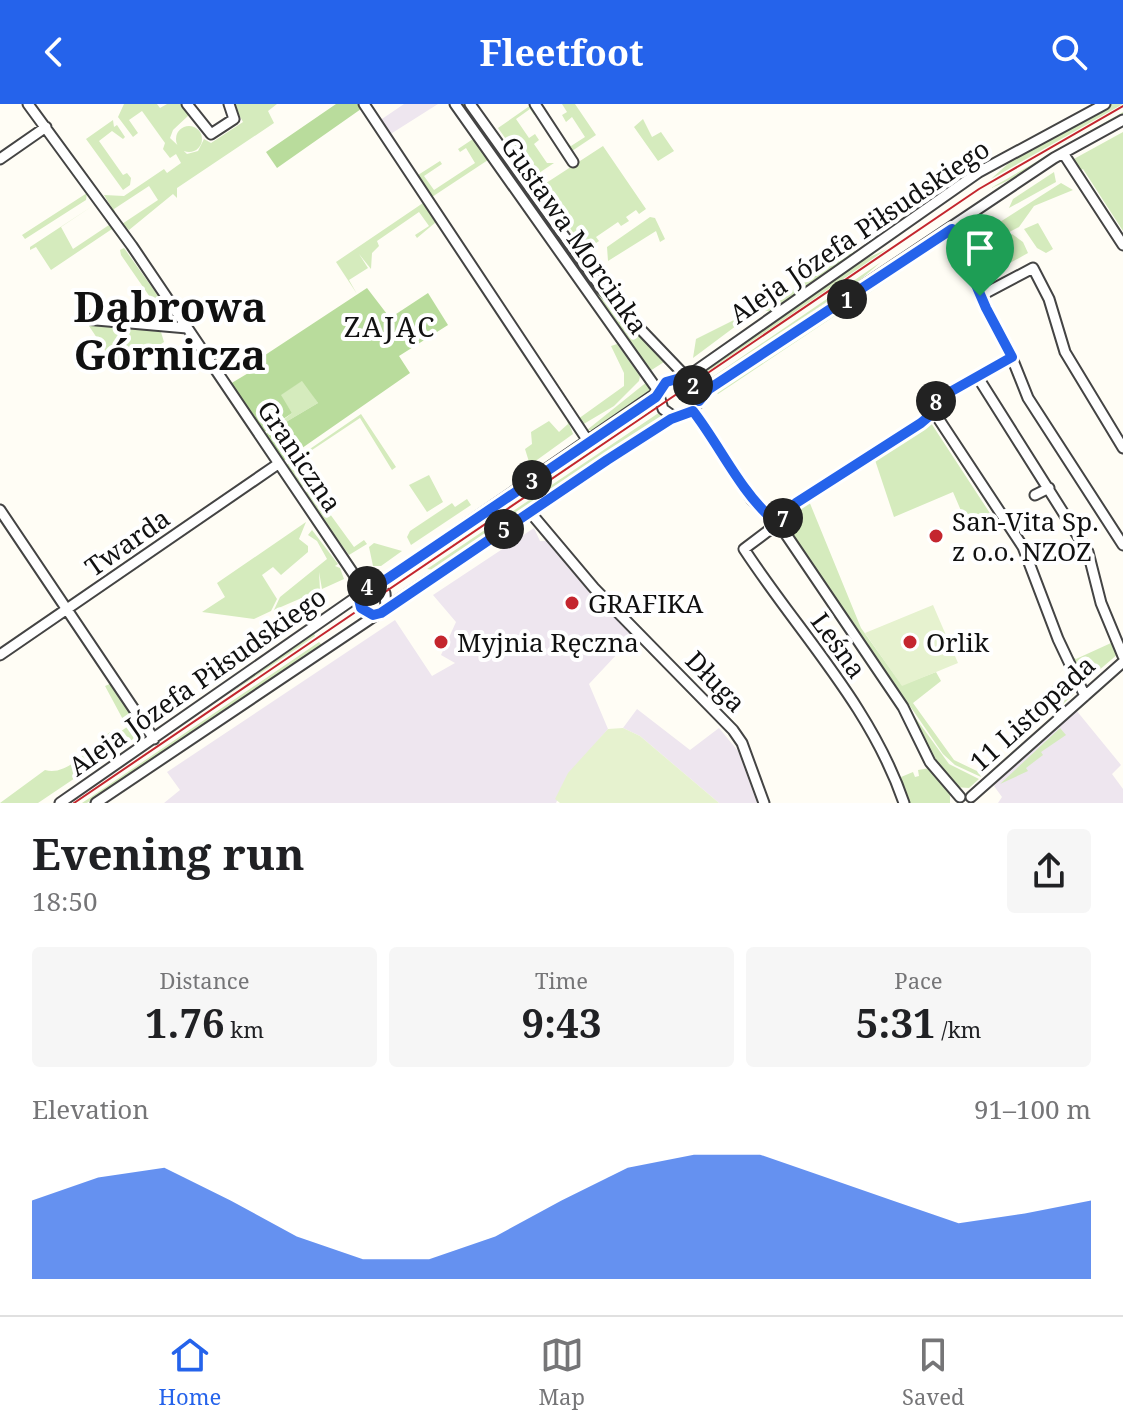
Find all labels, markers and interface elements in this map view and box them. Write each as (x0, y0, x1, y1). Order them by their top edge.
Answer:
text: Fleetfoot (479, 28, 644, 77)
icon: back (32, 30, 76, 74)
icon: search (1047, 30, 1091, 74)
street label: Gustawa Morcinka (493, 129, 657, 341)
street label: Aleja Józefa Piłsudskiego (722, 130, 996, 332)
pin (946, 214, 1014, 296)
icon: arrive (958, 226, 1002, 270)
district label: Dąbrowa Górnicza (73, 277, 267, 382)
pin: 1 (827, 279, 867, 319)
text: 1 (841, 284, 853, 314)
district label: ZAJĄC (344, 307, 436, 345)
pin: 2 (673, 365, 713, 405)
text: 2 (687, 370, 699, 400)
pin: 8 (916, 381, 956, 421)
text: 8 (930, 386, 942, 416)
street label: Graniczna (249, 393, 351, 519)
pin: 3 (512, 460, 552, 500)
text: 3 (526, 465, 538, 495)
pin: 7 (763, 498, 803, 538)
street label: Twarda (77, 500, 177, 584)
text: 7 (777, 503, 789, 533)
place label: San-Vita Sp. z o.o. NZOZ (952, 503, 1099, 569)
pin: 5 (484, 509, 524, 549)
text: 5 (498, 514, 510, 544)
marker: San-Vita Sp. z o.o. NZOZ (927, 527, 945, 545)
pin: 4 (347, 566, 387, 606)
text: 4 (361, 571, 373, 601)
street label: Aleja Józefa Piłsudskiego (61, 578, 333, 784)
place label: GRAFIKA (588, 585, 704, 621)
marker: GRAFIKA (563, 594, 581, 612)
street label: Leśna (803, 605, 875, 685)
place label: Myjnia Ręczna (457, 624, 639, 660)
place label: Orlik (926, 624, 990, 660)
marker: Myjnia Ręczna (432, 633, 450, 651)
marker: Orlik (901, 633, 919, 651)
street label: Długa (678, 642, 754, 720)
street label: 11 Listopada (961, 647, 1103, 779)
text: Evening run (32, 823, 305, 883)
button: share (1007, 829, 1091, 913)
text: 18:50 (32, 883, 98, 919)
text: Distance (160, 965, 249, 995)
text: Time (535, 965, 588, 995)
text: Pace (894, 965, 943, 995)
text: 1.76 (145, 995, 225, 1050)
text: 9:43 (522, 995, 601, 1050)
text: 5:31 (856, 995, 936, 1050)
text: km (225, 1014, 264, 1044)
text: /km (936, 1014, 981, 1044)
text: Elevation (32, 1091, 149, 1127)
text: 91–100 m (974, 1091, 1091, 1127)
tab: Home (159, 1333, 221, 1411)
tab: Map (538, 1333, 585, 1411)
tab: Saved (902, 1333, 964, 1411)

